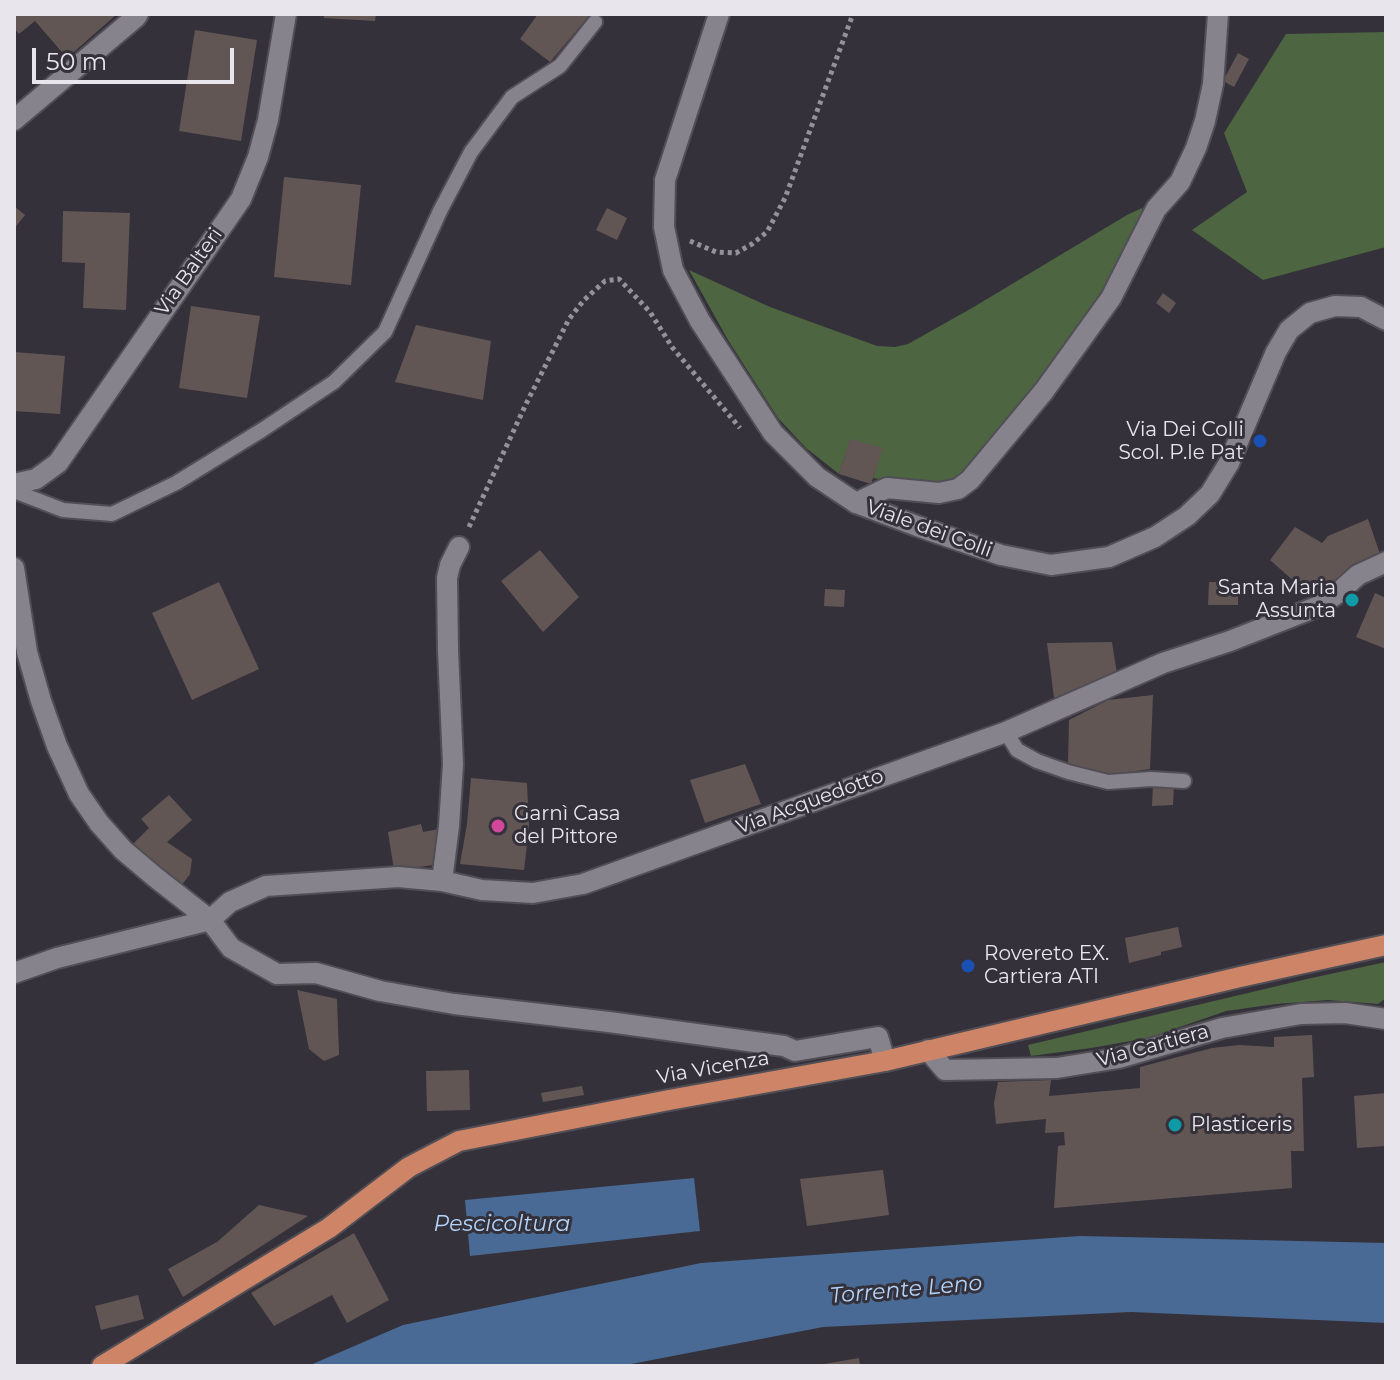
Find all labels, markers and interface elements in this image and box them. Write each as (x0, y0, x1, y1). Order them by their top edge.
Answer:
scale bar (36, 32, 238, 82)
text: 50 m (46, 47, 107, 76)
street label: Via Balteri (150, 224, 228, 320)
place label: Via Dei Colli Scol. P.le Pat (1119, 418, 1244, 465)
marker: Via Dei Colli Scol. P.le Pat (1251, 432, 1269, 450)
street label: Viale dei Colli (863, 495, 995, 563)
place label: Santa Maria Assunta (1218, 576, 1336, 623)
marker: Santa Maria Assunta (1343, 591, 1361, 609)
street label: Via Acquedotto (733, 764, 887, 840)
place label: Garnì Casa del Pittore (514, 802, 621, 849)
marker: Garnì Casa del Pittore (489, 817, 507, 835)
place label: Rovereto EX. Cartiera ATI (984, 942, 1109, 989)
marker: Rovereto EX. Cartiera ATI (959, 957, 977, 975)
street label: Via Cartiera (1094, 1020, 1212, 1072)
street label: Via Vicenza (655, 1046, 771, 1090)
place label: Plasticeris (1191, 1113, 1292, 1137)
marker: Plasticeris (1166, 1116, 1184, 1134)
water label: Pescicoltura (434, 1212, 570, 1238)
water label: Torrente Leno (829, 1270, 983, 1310)

